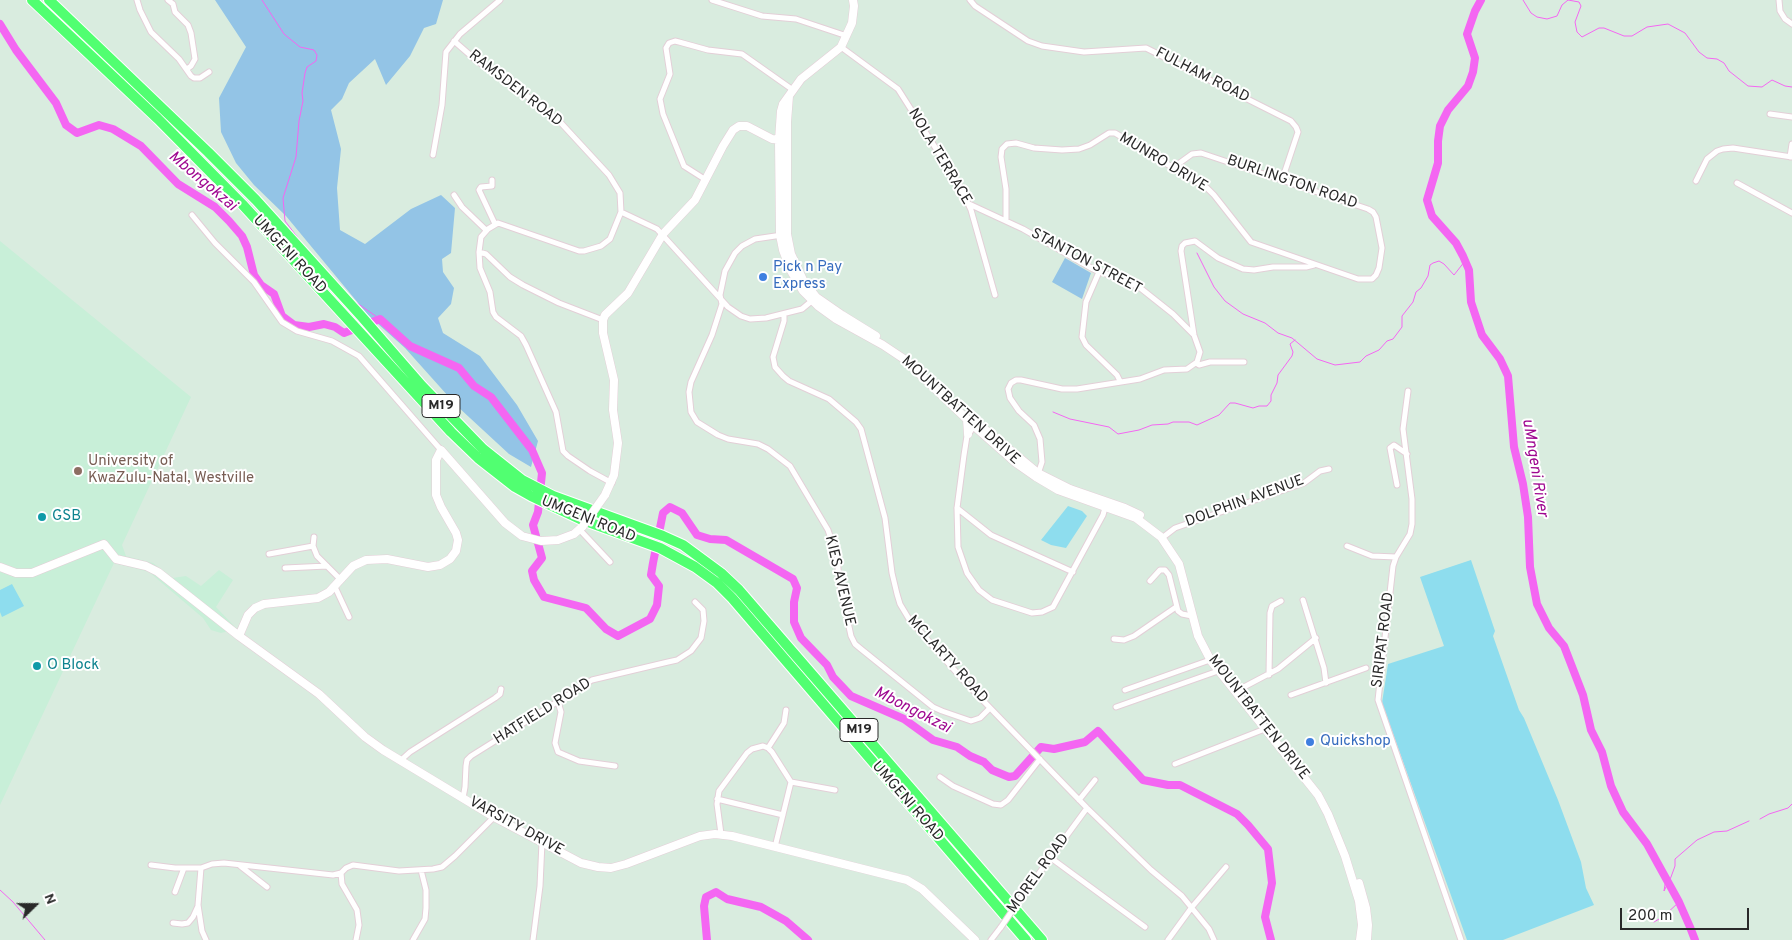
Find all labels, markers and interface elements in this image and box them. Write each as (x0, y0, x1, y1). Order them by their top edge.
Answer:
street label: FULHAM ROAD (1152, 45, 1252, 107)
street label: RAMSDEN ROAD (465, 47, 565, 131)
street label: NOLA TERRACE (903, 106, 975, 208)
street label: MUNRO DRIVE (1115, 129, 1211, 197)
water label: Mbongokzai (164, 148, 240, 216)
street label: BURLINGTON ROAD (1224, 152, 1360, 214)
street label: UMGENI ROAD (248, 212, 330, 298)
street label: STANTON STREET (1027, 225, 1145, 299)
place label: Pick n Pay Express (773, 259, 842, 294)
marker: Pick n Pay Express (757, 271, 769, 283)
street label: MOUNTBATTEN DRIVE (897, 353, 1023, 469)
road number: M19 (422, 394, 460, 418)
water label: uMngeni River (1517, 417, 1551, 519)
place label: University of KwaZulu-Natal, Westville (88, 453, 254, 488)
marker: University of KwaZulu-Natal, Westville (72, 465, 84, 477)
street label: DOLPHIN AVENUE (1183, 472, 1307, 532)
street label: UMGENI ROAD (538, 493, 638, 547)
place label: GSB (52, 508, 81, 526)
marker: GSB (36, 511, 48, 523)
street label: KIES AVENUE (820, 534, 858, 628)
street label: SIRIPAT ROAD (1369, 591, 1399, 689)
street label: MCLARTY ROAD (903, 612, 991, 708)
street label: MOUNTBATTEN DRIVE (1204, 652, 1312, 784)
place label: O Block (47, 657, 99, 675)
marker: O Block (31, 660, 43, 672)
street label: HATFIELD ROAD (491, 675, 595, 749)
water label: Mbongokzai (870, 683, 954, 739)
road number: M19 (840, 718, 878, 742)
place label: Quickshop (1320, 733, 1391, 751)
marker: Quickshop (1304, 736, 1316, 748)
street label: UMGENI ROAD (867, 758, 947, 846)
street label: VARSITY DRIVE (465, 793, 567, 861)
street label: MOREL ROAD (1004, 831, 1074, 917)
north arrow (10, 880, 60, 930)
text: N (40, 891, 59, 907)
scale bar (1622, 898, 1751, 930)
text: 200 m (1628, 907, 1673, 926)

